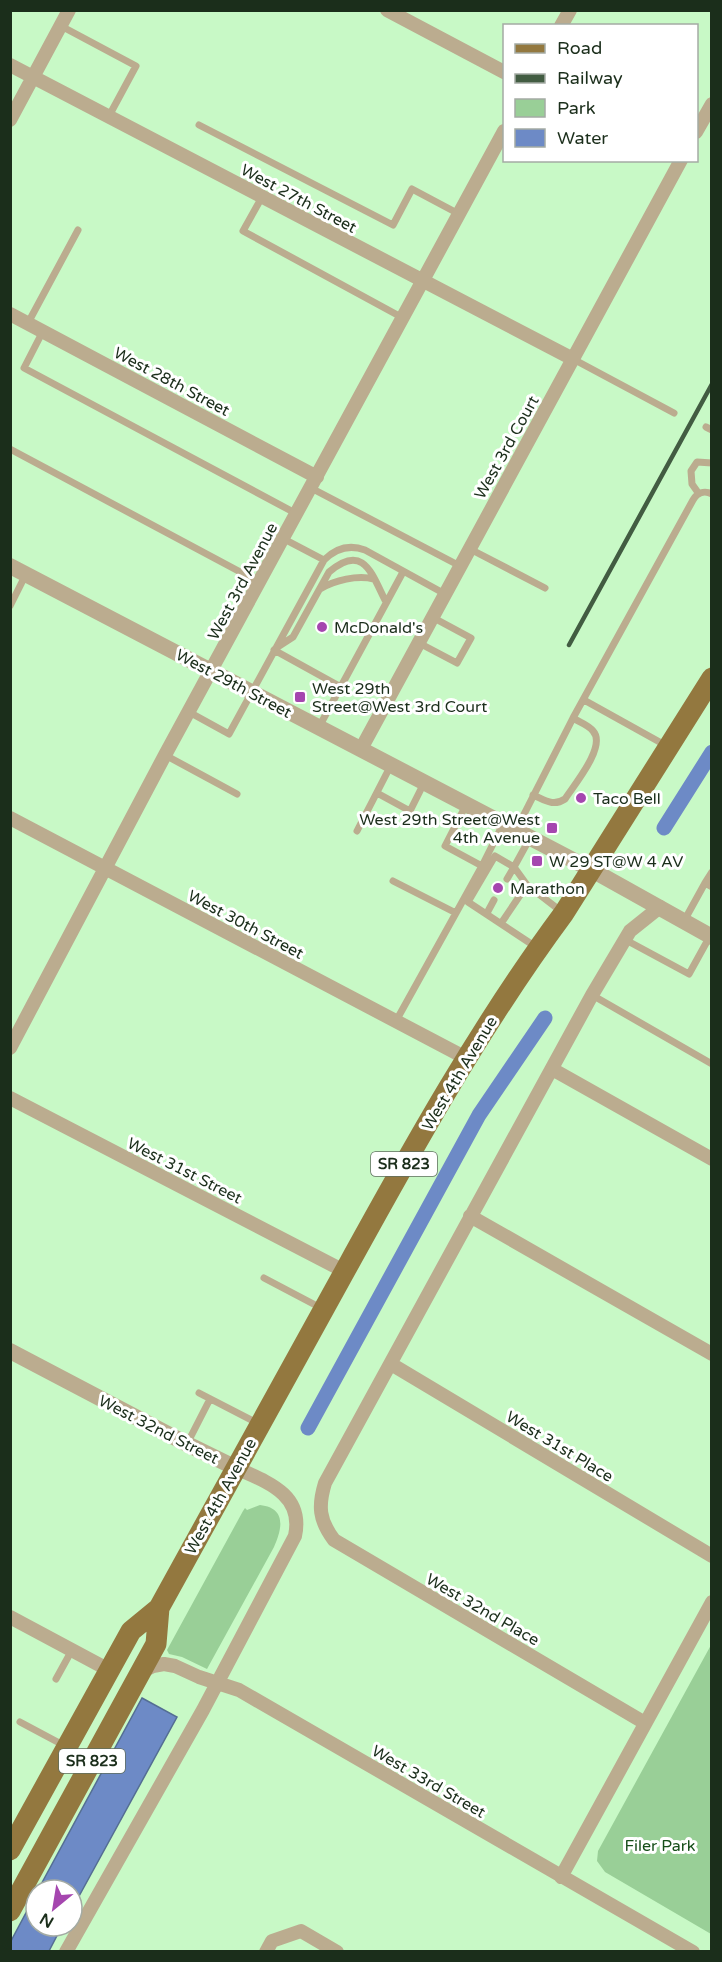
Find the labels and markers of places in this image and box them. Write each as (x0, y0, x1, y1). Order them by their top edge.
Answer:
place label: McDonald's (334, 618, 423, 638)
marker: McDonald's (315, 620, 329, 634)
place label: West 29th Street@West 3rd Court (312, 679, 487, 717)
marker: West 29th Street@West 3rd Court (293, 690, 307, 704)
place label: Taco Bell (593, 789, 661, 809)
marker: Taco Bell (574, 791, 588, 805)
place label: West 29th Street@West 4th Avenue (359, 810, 540, 848)
marker: West 29th Street@West 4th Avenue (545, 821, 559, 835)
place label: W 29 ST@W 4 AV (549, 852, 683, 872)
marker: W 29 ST@W 4 AV (530, 854, 544, 868)
place label: Marathon (510, 879, 585, 899)
marker: Marathon (491, 881, 505, 895)

